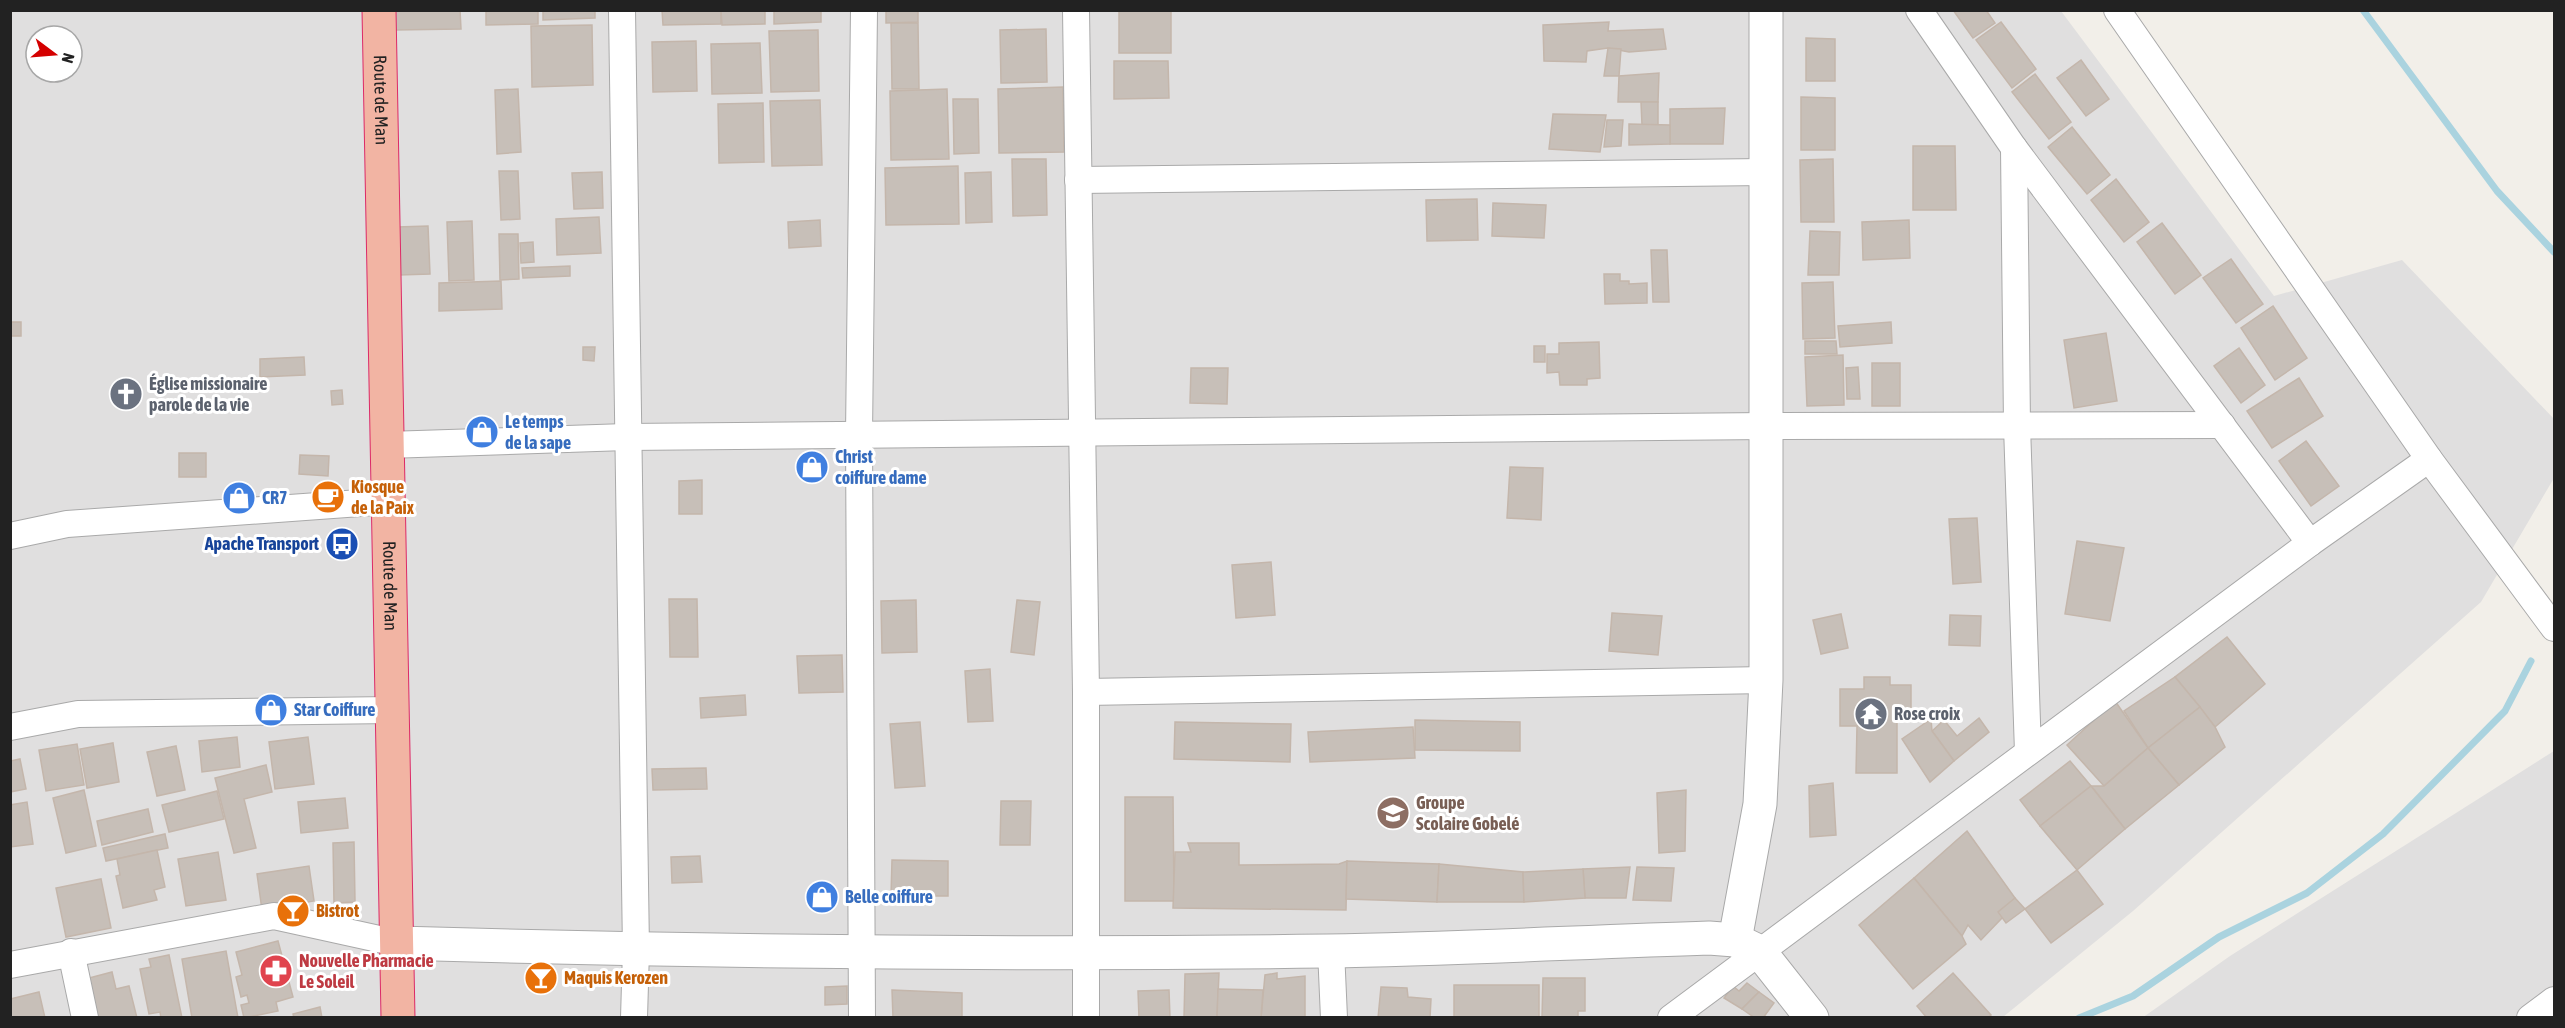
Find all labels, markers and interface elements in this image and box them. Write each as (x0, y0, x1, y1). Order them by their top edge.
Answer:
north arrow (24, 24, 84, 84)
text: N (58, 51, 78, 65)
street label: Route de Man (370, 55, 393, 145)
place label: Église missionaire parole de la vie (149, 373, 267, 415)
church icon: Église missionaire parole de la vie (108, 376, 144, 412)
place label: Le temps de la sape (505, 411, 571, 453)
shop icon: Le temps de la sape (464, 414, 500, 450)
place label: Christ coiffure dame (835, 446, 927, 488)
shop icon: Christ coiffure dame (794, 449, 830, 485)
place label: Kiosque de la Paix (351, 476, 415, 518)
cafe icon: Kiosque de la Paix (310, 479, 346, 515)
shop icon: CR7 (221, 480, 257, 516)
place label: CR7 (262, 487, 288, 508)
bus stop icon: Apache Transport (324, 526, 360, 562)
place label: Apache Transport (204, 533, 320, 554)
street label: Route de Man (379, 541, 402, 631)
shop icon: Star Coiffure (253, 692, 289, 728)
temple icon: Rose croix (1853, 696, 1889, 732)
place label: Star Coiffure (294, 699, 376, 720)
place label: Rose croix (1894, 703, 1961, 724)
place label: Groupe Scolaire Gobelé (1416, 792, 1519, 834)
school or university icon: Groupe Scolaire Gobelé (1375, 795, 1411, 831)
shop icon: Belle coiffure (804, 879, 840, 915)
place label: Belle coiffure (845, 886, 933, 907)
bar icon: Bistrot (275, 893, 311, 929)
place label: Bistrot (316, 900, 360, 921)
place label: Nouvelle Pharmacie Le Soleil (299, 950, 434, 992)
pharmacy icon: Nouvelle Pharmacie Le Soleil (258, 953, 294, 989)
bar icon: Maquis Kerozen (523, 960, 559, 996)
place label: Maquis Kerozen (564, 967, 668, 988)

